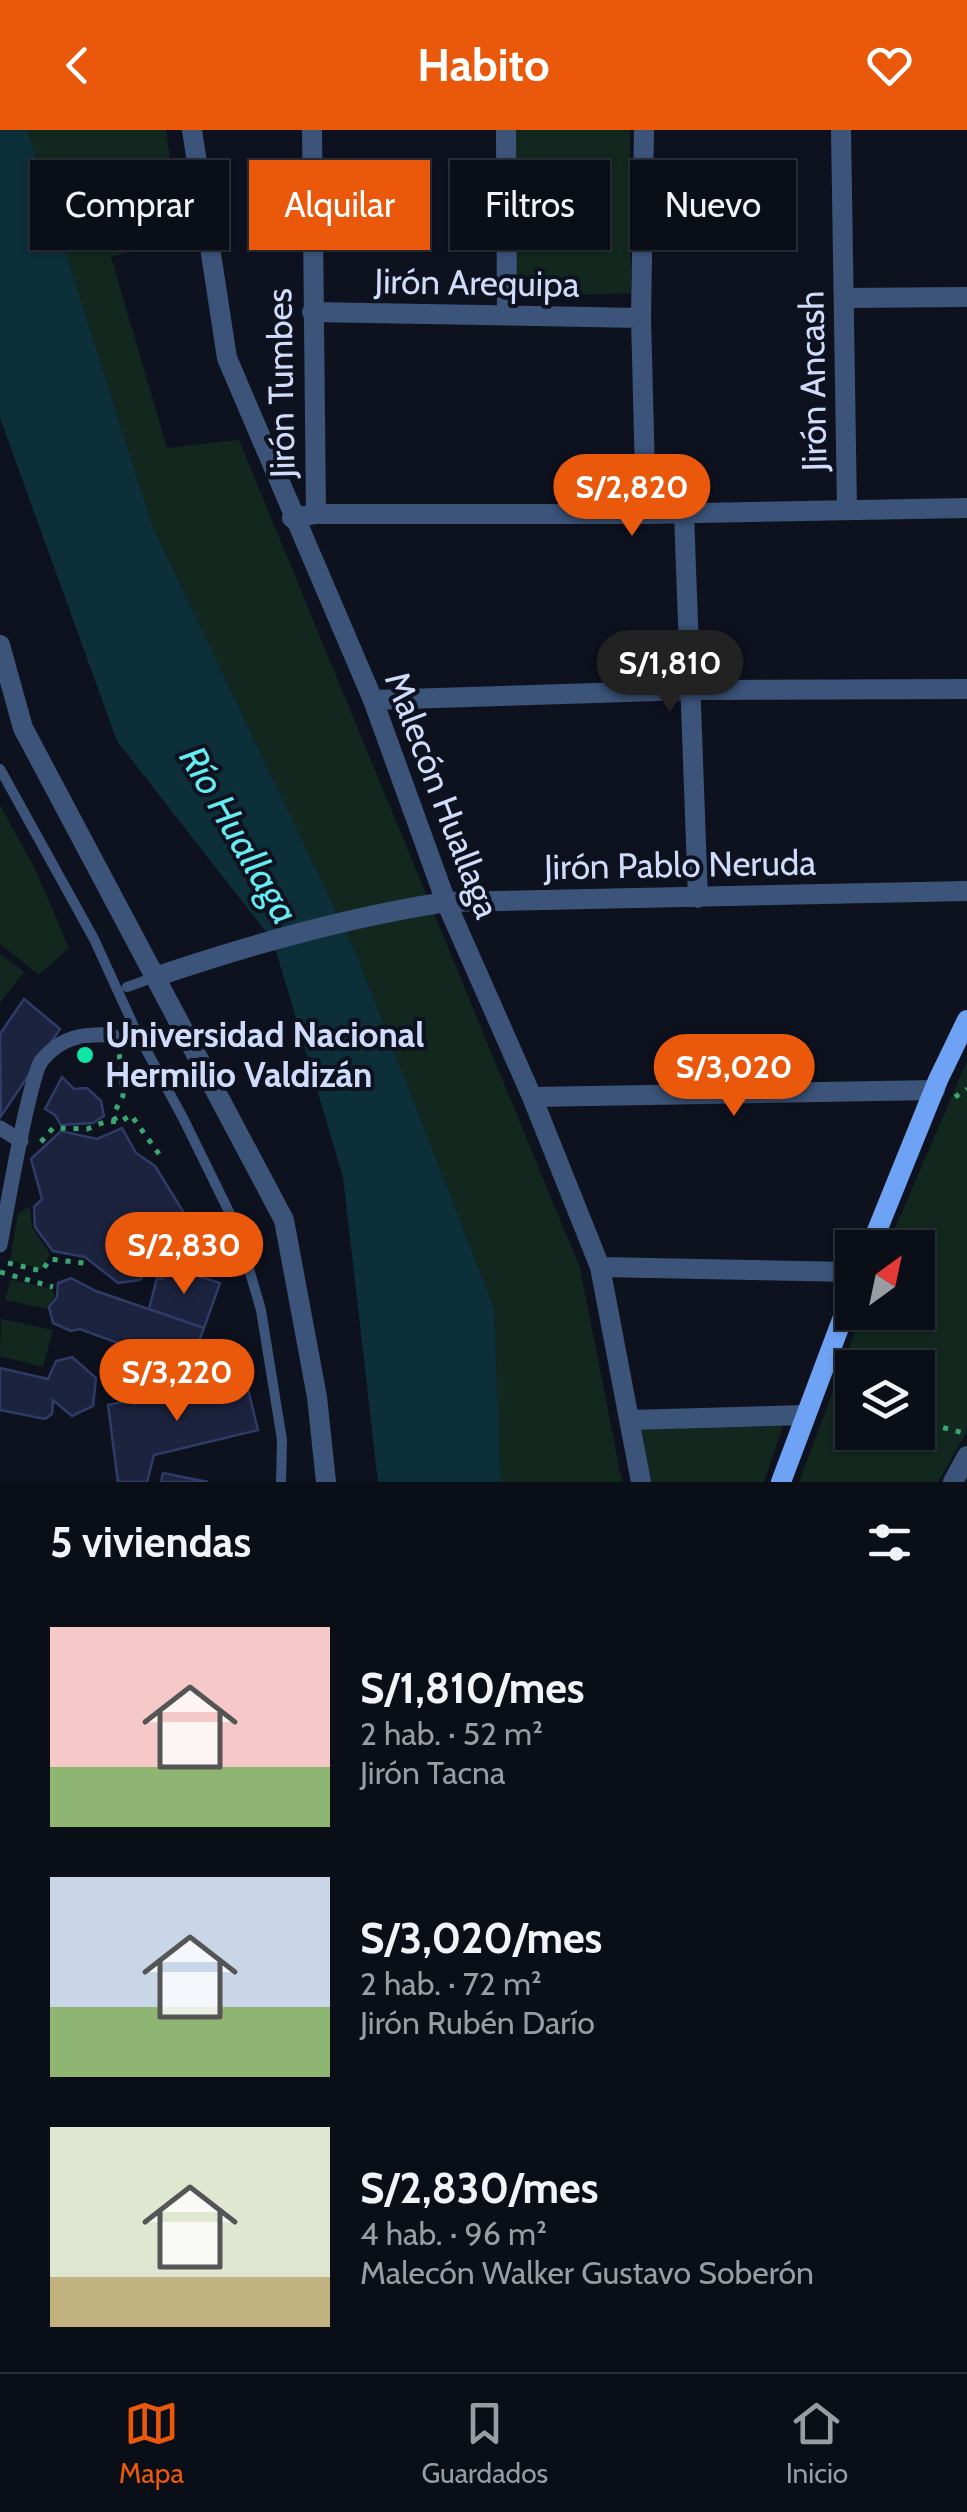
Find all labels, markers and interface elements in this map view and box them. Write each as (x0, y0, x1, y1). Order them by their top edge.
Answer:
icon: back (50, 38, 105, 93)
text: Habito (417, 38, 550, 92)
icon: heart (862, 38, 917, 93)
chip: Comprar (30, 160, 229, 250)
chip: Alquilar (249, 160, 430, 250)
chip: Filtros (450, 160, 610, 250)
chip: Nuevo (630, 160, 796, 250)
street label: Jirón Arequipa (373, 259, 580, 306)
street label: Jirón Tumbes (257, 288, 304, 479)
street label: Jirón Ancash (789, 290, 836, 473)
pin: S/2,820 (540, 454, 724, 539)
text: S/2,820 (575, 467, 689, 506)
pin: S/1,810 (578, 630, 762, 715)
text: S/1,810 (618, 643, 722, 682)
street label: Malecón Huallaga (376, 666, 509, 924)
water label: Río Huallaga (170, 737, 309, 932)
street label: Jirón Pablo Neruda (543, 841, 817, 888)
place label: Universidad Nacional Hermilio Valdizán (105, 1013, 424, 1096)
pin: S/3,020 (642, 1034, 826, 1119)
marker: Universidad Nacional Hermilio Valdizán (74, 1044, 96, 1066)
text: S/3,020 (676, 1047, 792, 1086)
pin: S/2,830 (92, 1212, 276, 1297)
text: S/2,830 (127, 1225, 241, 1264)
north arrow (835, 1230, 935, 1330)
map controls (835, 1230, 935, 1450)
pin: S/3,220 (85, 1339, 269, 1424)
button: layers (835, 1350, 935, 1450)
text: S/3,220 (121, 1352, 233, 1391)
icon: filters (862, 1515, 917, 1570)
text: 5 viviendas (50, 1516, 251, 1568)
text: S/1,810/mes (360, 1662, 585, 1714)
icon: home (130, 1667, 250, 1787)
text: 2 hab. · 52 m² (360, 1714, 543, 1753)
text: Jirón Tacna (360, 1753, 505, 1792)
text: S/3,020/mes (360, 1912, 602, 1964)
icon: home (130, 1917, 250, 2037)
text: 2 hab. · 72 m² (360, 1964, 542, 2003)
text: Jirón Rubén Darío (360, 2003, 595, 2042)
text: S/2,830/mes (360, 2162, 598, 2214)
icon: home (130, 2167, 250, 2287)
text: 4 hab. · 96 m² (360, 2214, 547, 2253)
text: Malecón Walker Gustavo Soberón (360, 2253, 814, 2292)
tab: Mapa (119, 2396, 184, 2490)
tab: Guardados (421, 2396, 548, 2490)
tab: Inicio (786, 2396, 848, 2490)

